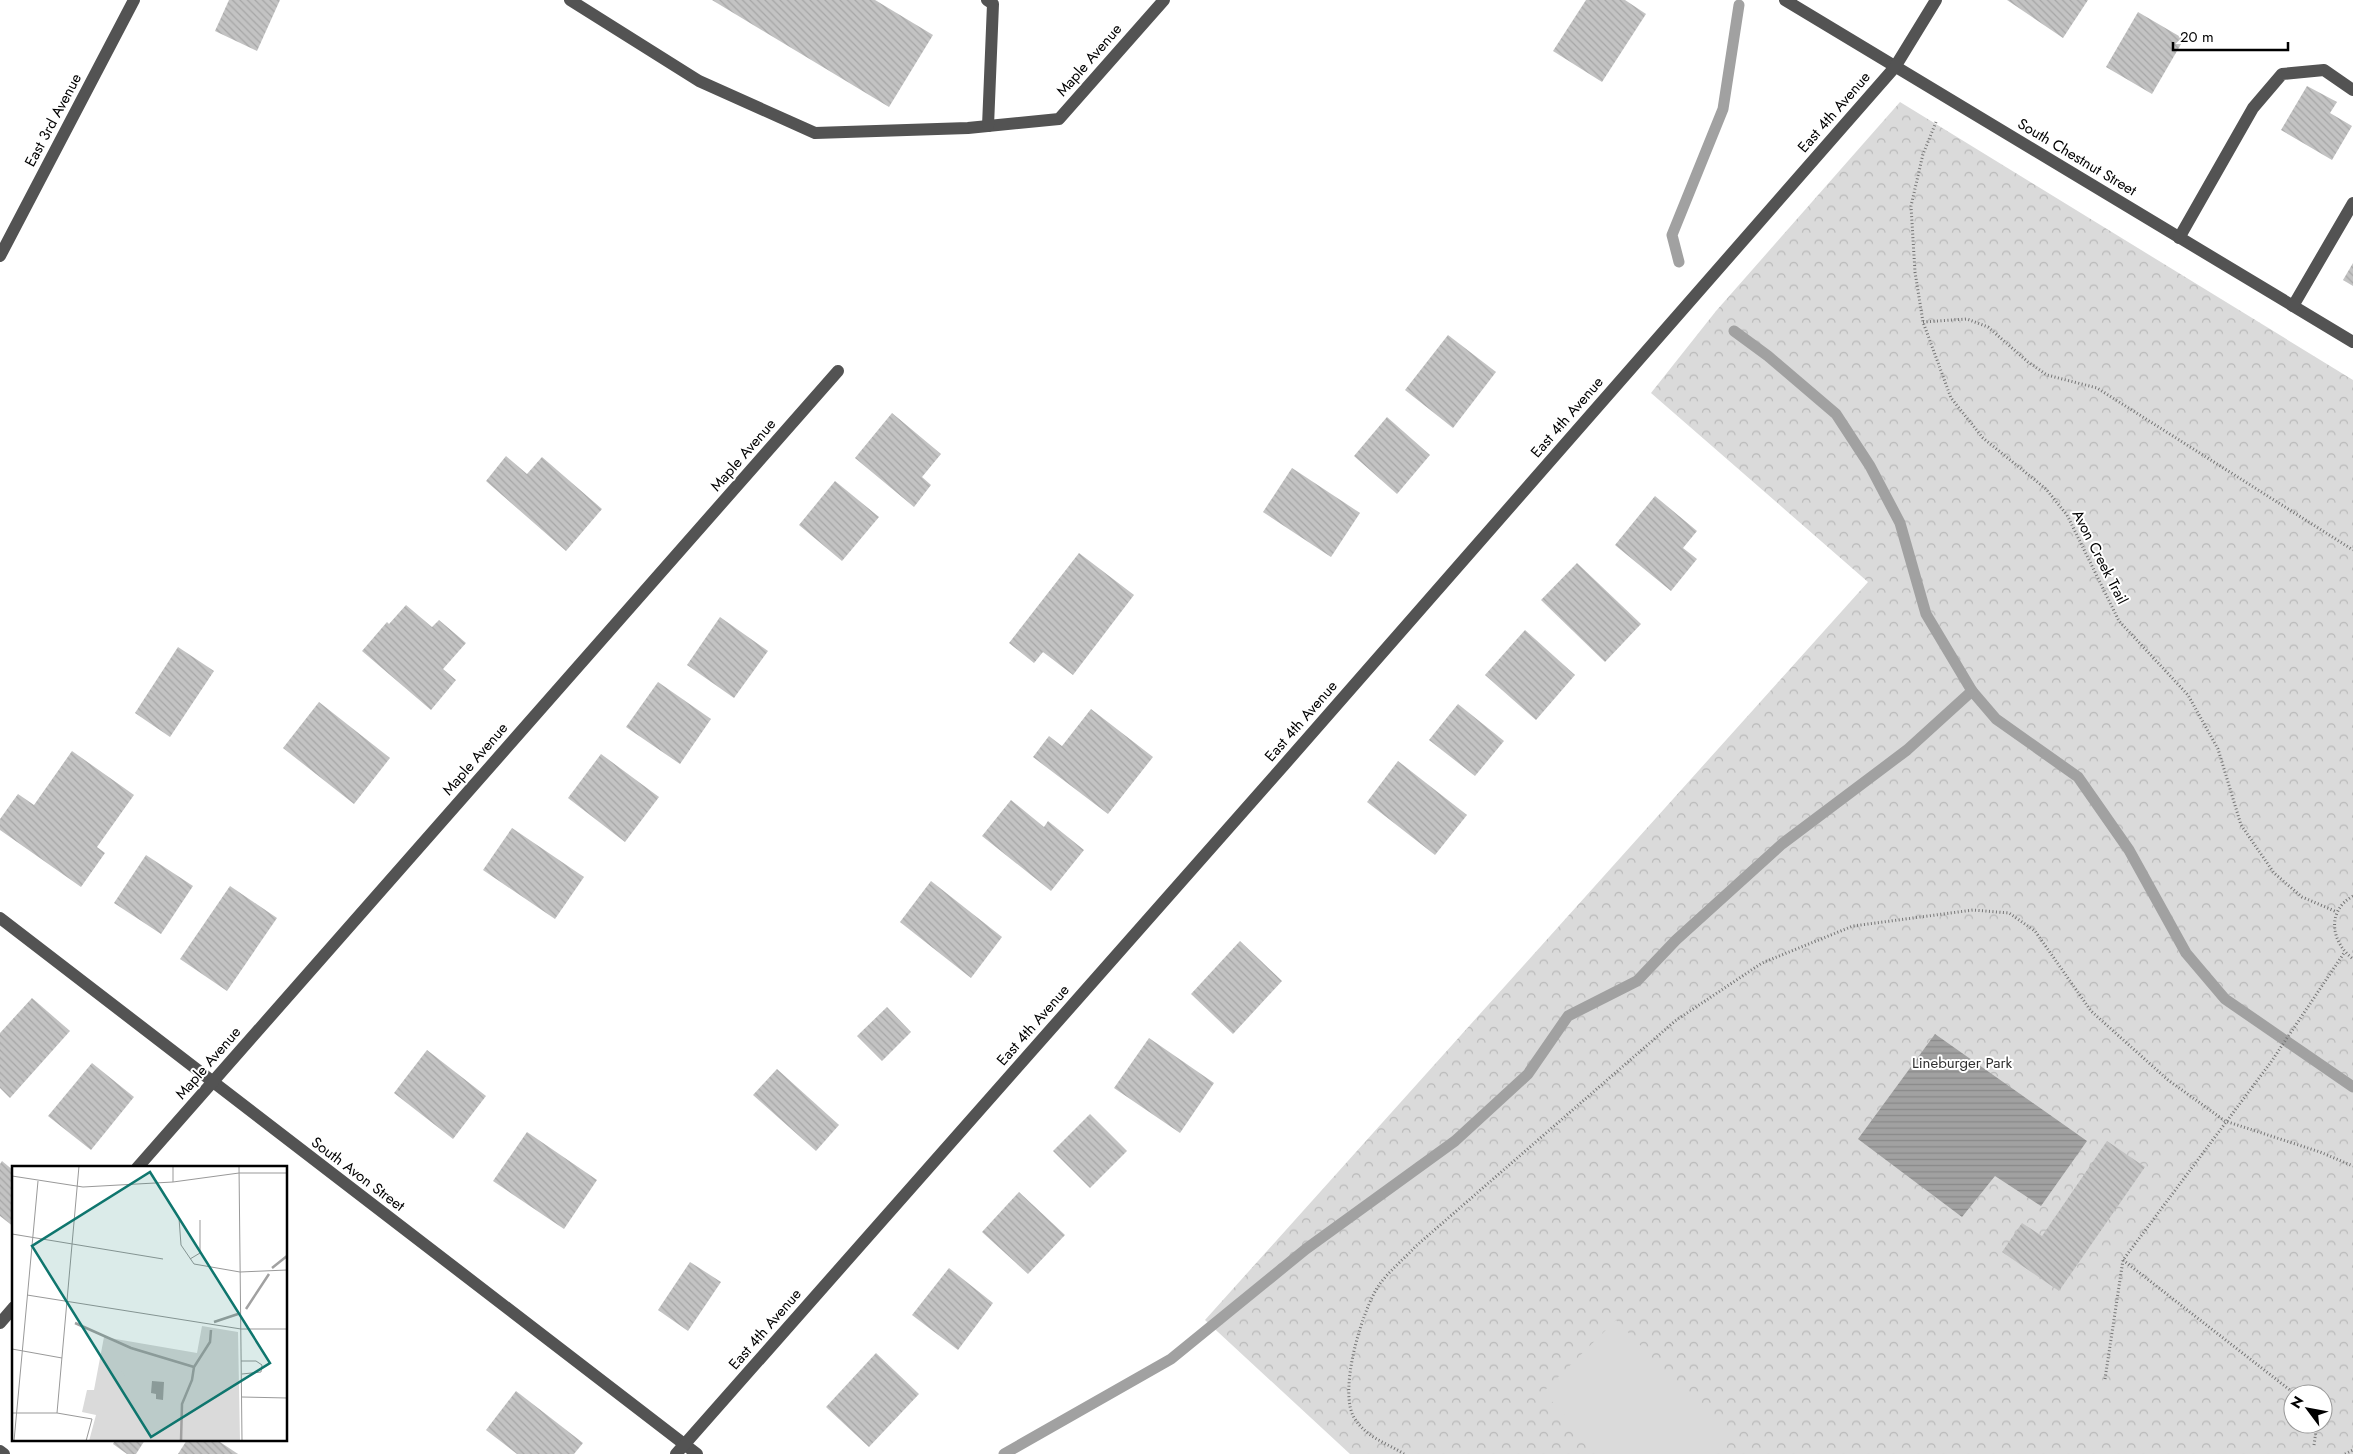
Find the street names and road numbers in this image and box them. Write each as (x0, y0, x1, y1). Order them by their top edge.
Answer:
street label: Maple Avenue (1051, 18, 1127, 101)
street label: East 4th Avenue (1793, 66, 1876, 157)
street label: East 3rd Avenue (19, 69, 87, 171)
street label: South Chestnut Street (2013, 113, 2141, 202)
street label: East 4th Avenue (1526, 371, 1609, 462)
street label: Maple Avenue (705, 413, 781, 496)
street label: Avon Creek Trail (2067, 506, 2133, 608)
street label: East 4th Avenue (1260, 675, 1343, 766)
street label: Maple Avenue (437, 717, 513, 800)
street label: East 4th Avenue (992, 979, 1075, 1070)
street label: Maple Avenue (170, 1021, 246, 1104)
street label: South Avon Street (307, 1131, 410, 1217)
street label: East 4th Avenue (724, 1283, 807, 1374)

